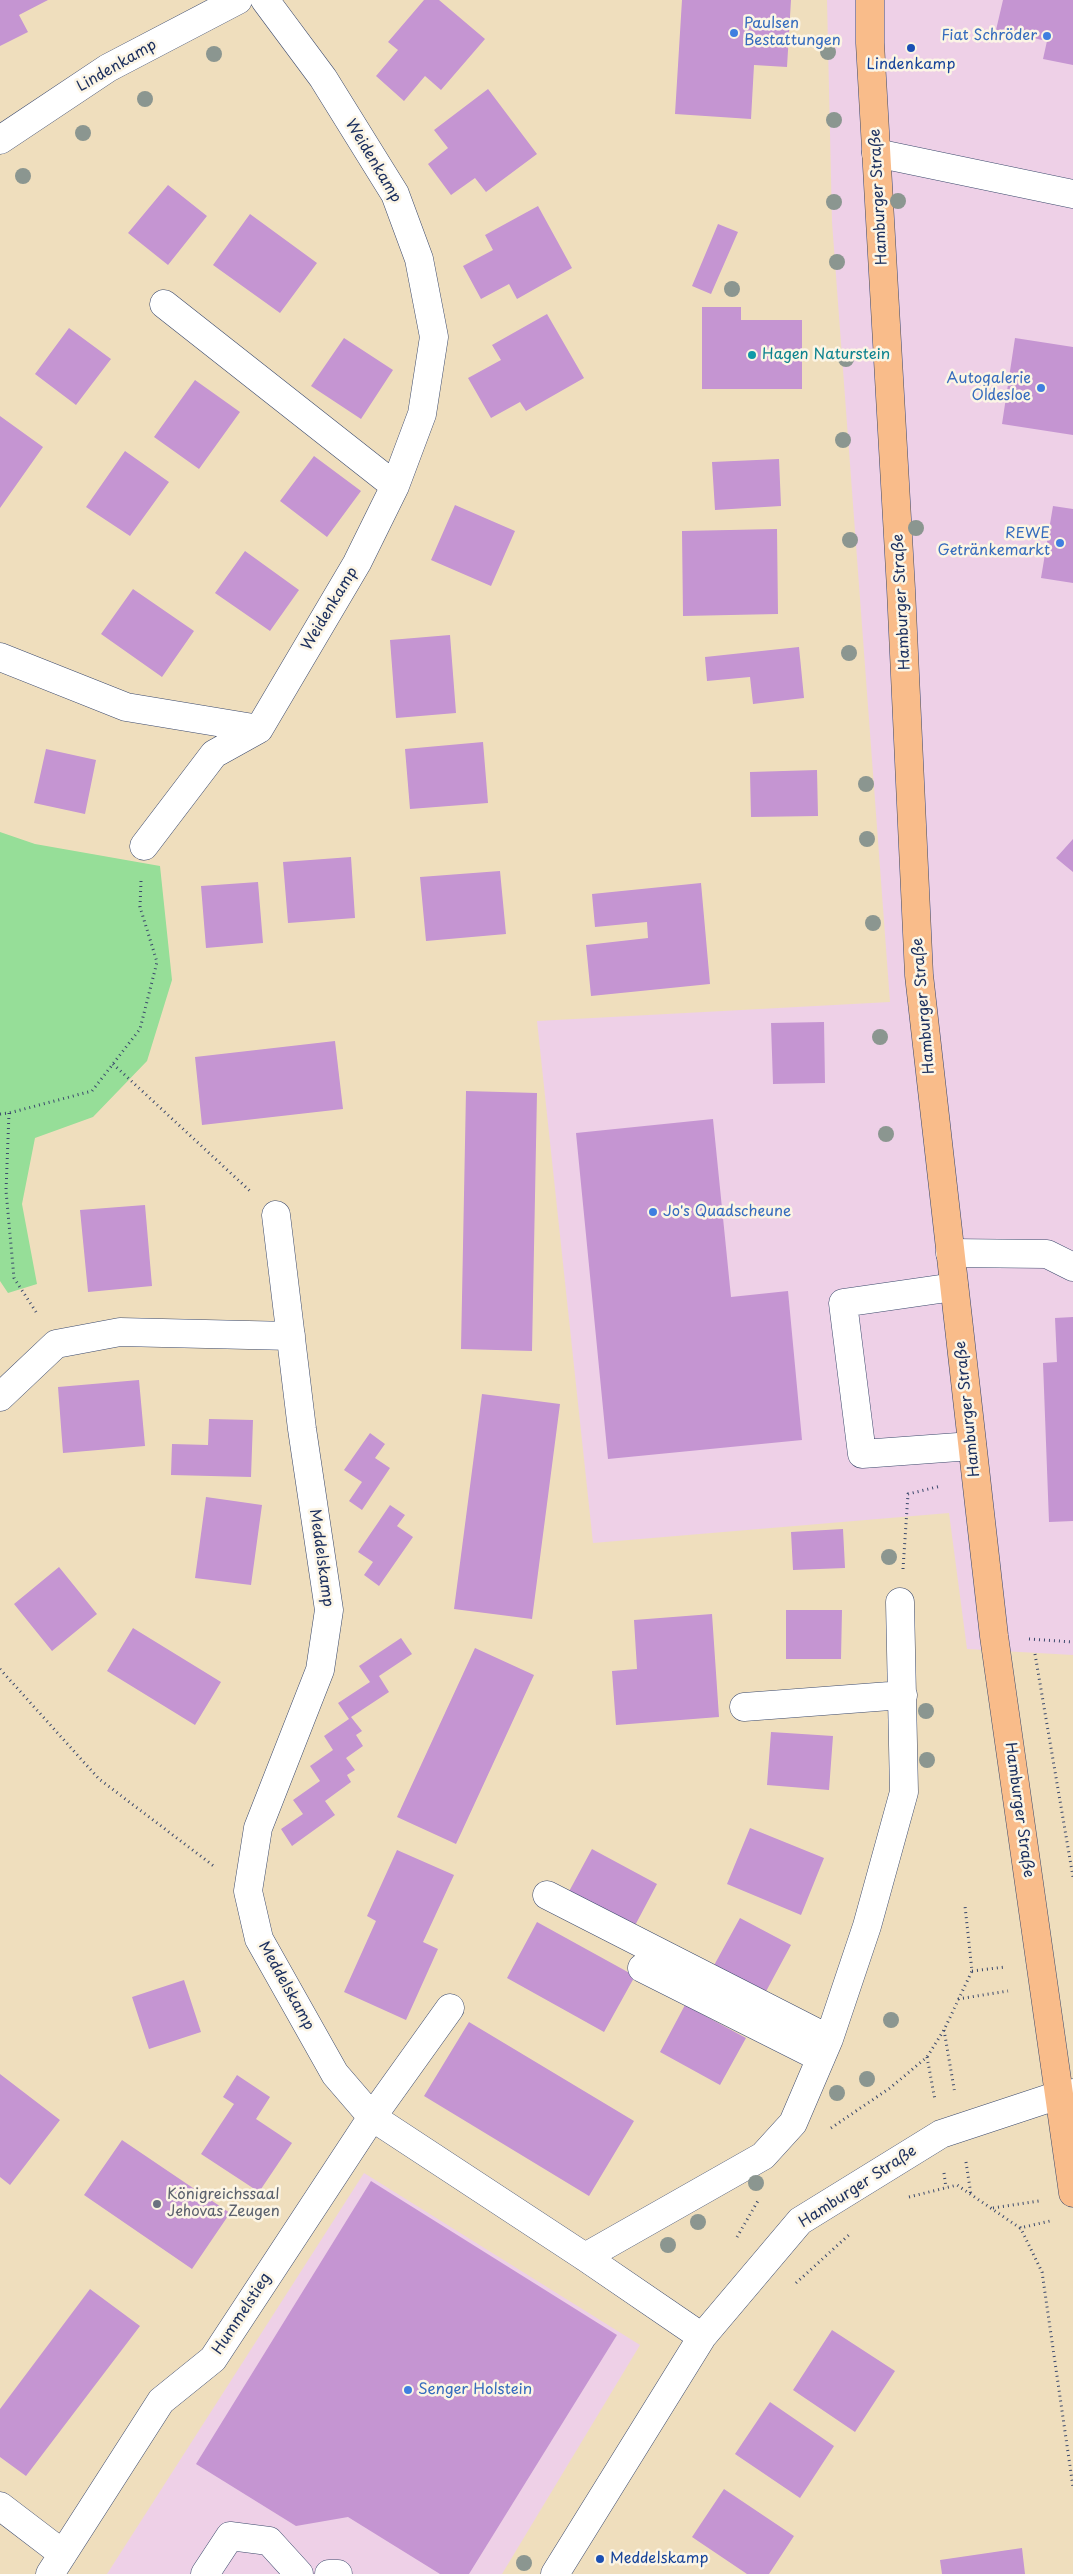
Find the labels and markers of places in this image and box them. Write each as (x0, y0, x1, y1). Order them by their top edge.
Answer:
place label: Paulsen Bestattungen (744, 15, 841, 50)
marker: Paulsen Bestattungen (728, 27, 740, 39)
place label: Fiat Schröder (941, 27, 1037, 45)
marker: Fiat Schröder (1041, 30, 1053, 42)
marker: Lindenkamp (905, 42, 917, 54)
place label: Lindenkamp (867, 56, 955, 74)
place label: Hagen Naturstein (762, 346, 890, 364)
marker: Hagen Naturstein (746, 349, 758, 361)
place label: Autogalerie Oldesloe (947, 370, 1031, 405)
marker: Autogalerie Oldesloe (1035, 382, 1047, 394)
place label: REWE Getränkemarkt (938, 525, 1050, 560)
marker: REWE Getränkemarkt (1054, 537, 1066, 549)
place label: Jo's Quadscheune (663, 1203, 791, 1221)
marker: Jo's Quadscheune (647, 1206, 659, 1218)
place label: Königreichssaal Jehovas Zeugen (167, 2186, 280, 2221)
marker: Königreichssaal Jehovas Zeugen (151, 2198, 163, 2210)
place label: Senger Holstein (418, 2381, 532, 2399)
marker: Senger Holstein (402, 2384, 414, 2396)
place label: Meddelskamp (610, 2550, 709, 2568)
marker: Meddelskamp (594, 2553, 606, 2565)

